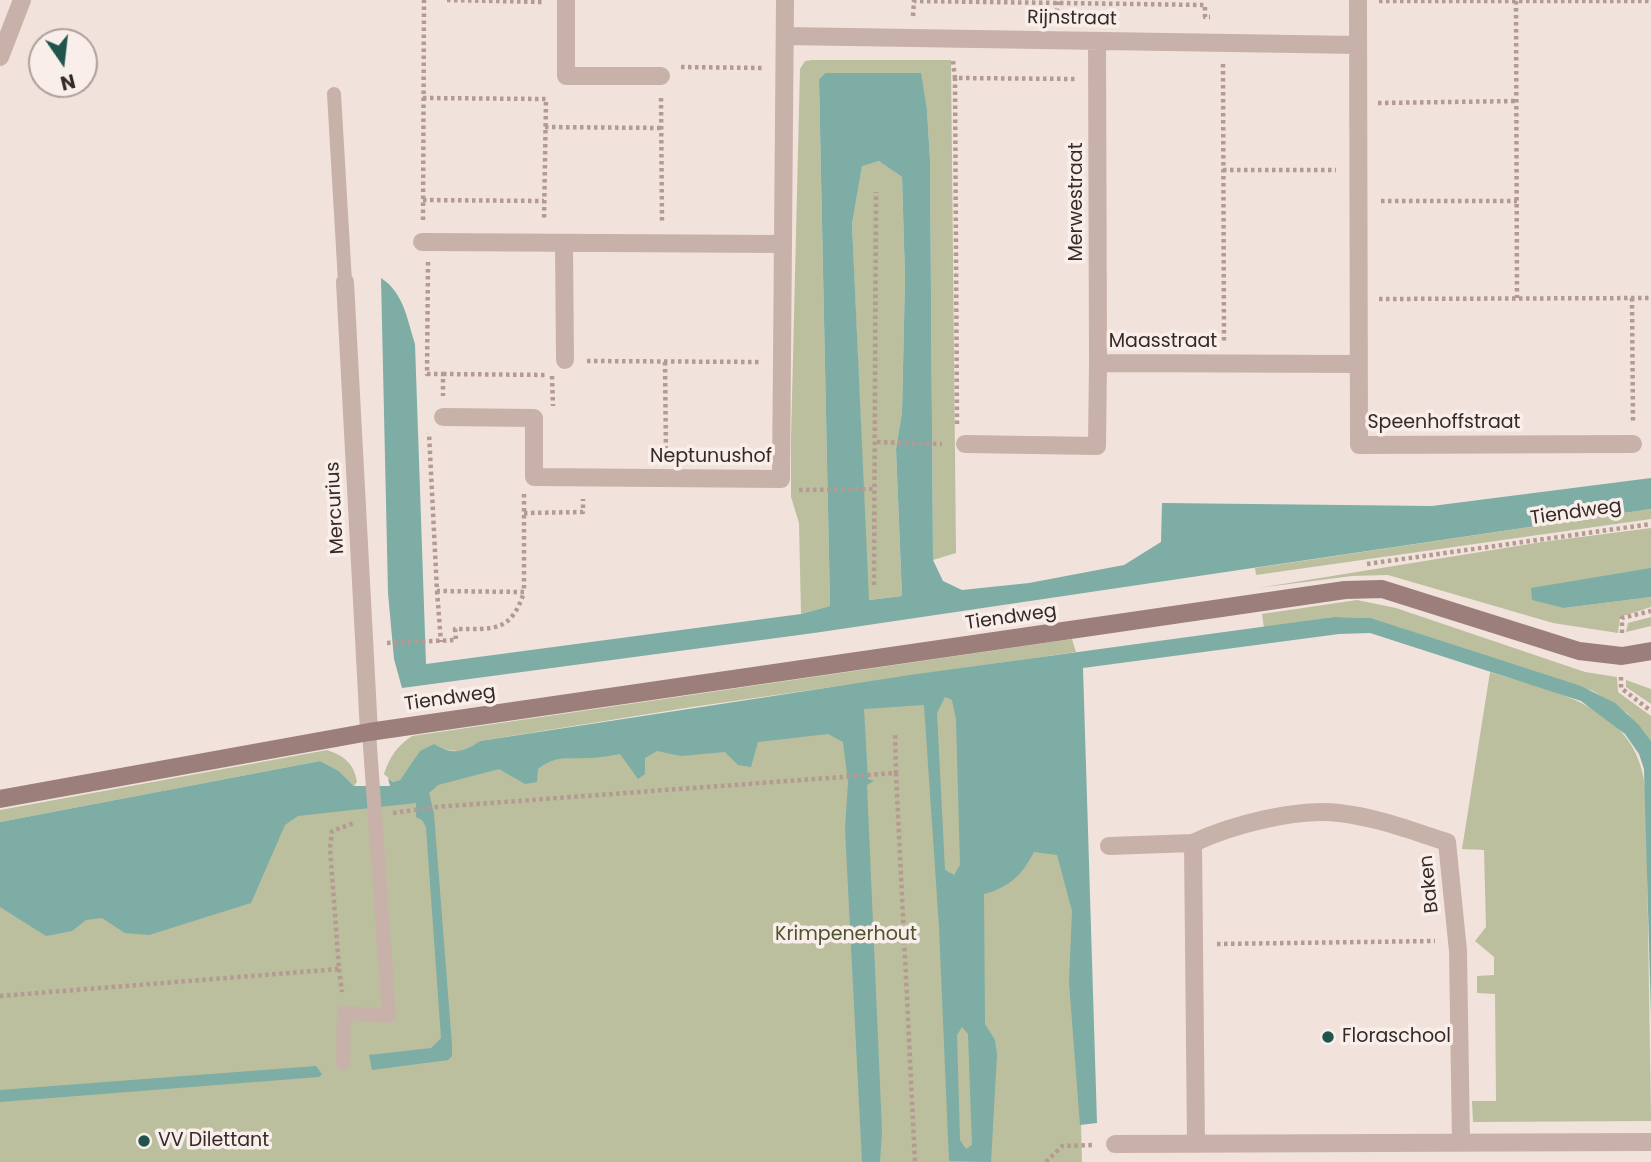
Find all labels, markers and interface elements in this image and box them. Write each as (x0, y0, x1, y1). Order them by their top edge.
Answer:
street label: Rijnstraat (1027, 7, 1117, 31)
north arrow (28, 28, 98, 98)
text: N (58, 67, 78, 97)
street label: Merwestraat (1066, 142, 1088, 262)
street label: Maasstraat (1109, 331, 1217, 353)
street label: Speenhoffstraat (1367, 412, 1521, 434)
street label: Neptunushof (650, 446, 772, 468)
street label: Mercurius (322, 461, 350, 555)
street label: Tiendweg (1529, 495, 1623, 531)
street label: Tiendweg (964, 600, 1058, 636)
street label: Tiendweg (403, 681, 497, 717)
street label: Baken (1416, 854, 1444, 914)
park label: Krimpenerhout (775, 924, 917, 946)
place label: Floraschool (1342, 1026, 1451, 1048)
marker: Floraschool (1320, 1029, 1336, 1045)
place label: VV Dilettant (158, 1130, 269, 1152)
marker: VV Dilettant (136, 1133, 152, 1149)

